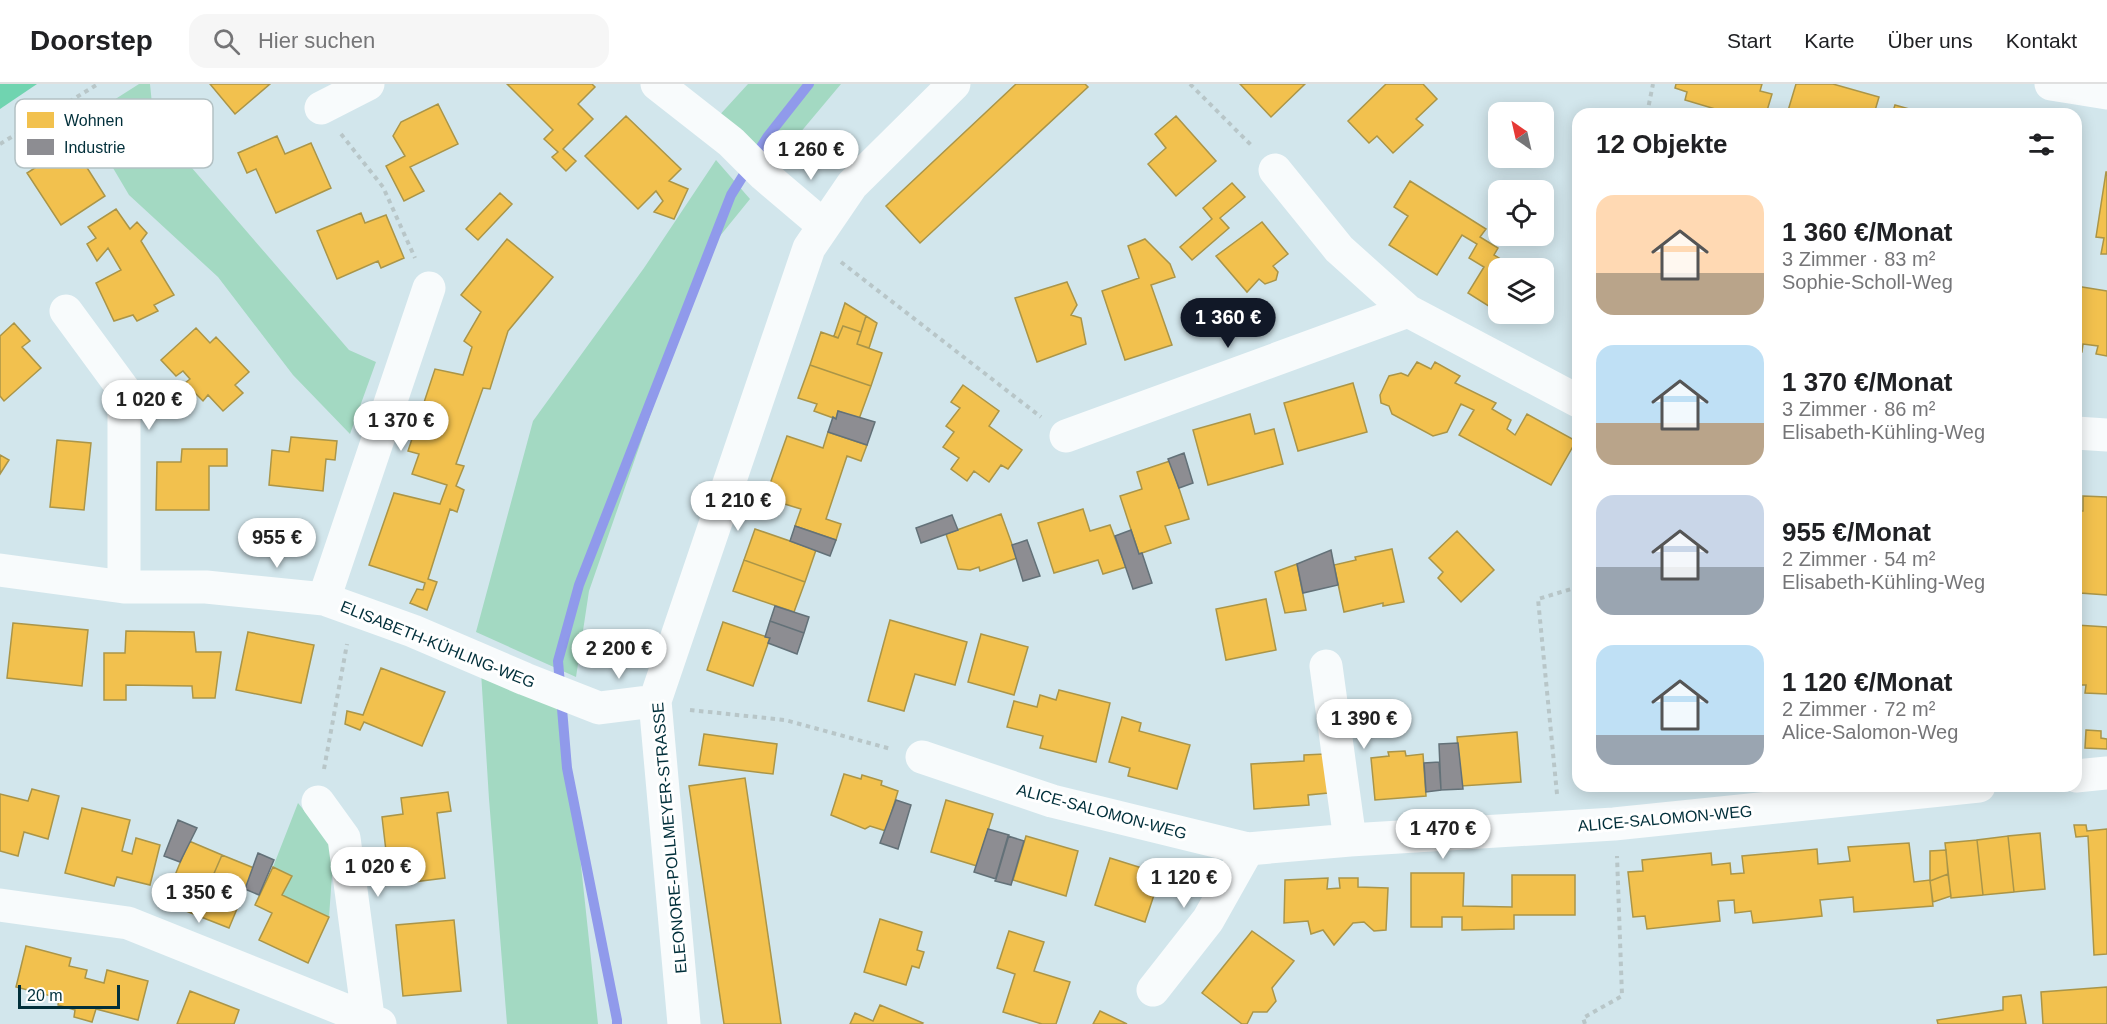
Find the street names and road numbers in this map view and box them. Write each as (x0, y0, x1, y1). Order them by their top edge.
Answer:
street label: ELISABETH-KÜHLING-WEG (338, 598, 537, 691)
street label: ELEONORE-POLLMEYER-STRASSE (649, 702, 690, 974)
street label: ALICE-SALOMON-WEG (1015, 781, 1189, 842)
street label: ALICE-SALOMON-WEG (1577, 802, 1753, 835)

